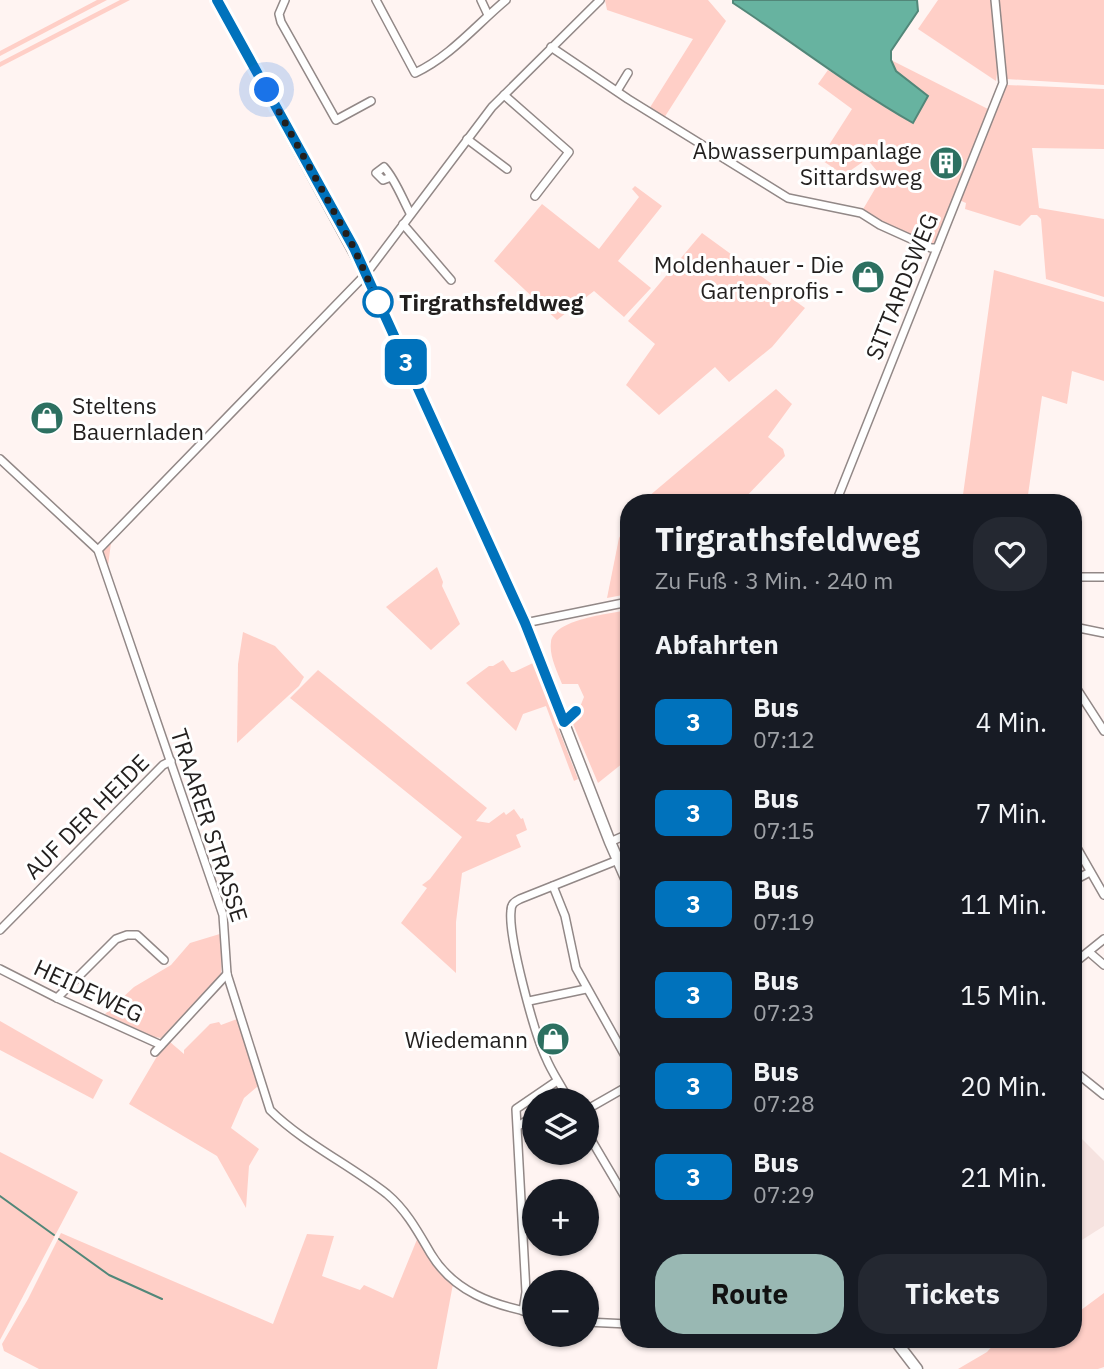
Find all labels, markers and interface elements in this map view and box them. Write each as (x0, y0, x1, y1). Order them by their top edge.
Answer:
your location (249, 72, 284, 107)
place label: Abwasserpumpanlage Sittardsweg (693, 135, 922, 191)
building icon: Abwasserpumpanlage Sittardsweg (927, 144, 965, 182)
street label: SITTARDSWEG (858, 208, 944, 364)
place label: Moldenhauer - Die Gartenprofis - (654, 249, 844, 305)
shop icon: Moldenhauer - Die Gartenprofis - (849, 258, 887, 296)
marker: Tirgrathsfeldweg (363, 287, 393, 317)
place label: Tirgrathsfeldweg (399, 287, 584, 317)
line badge: 3 (383, 339, 429, 385)
text: 3 (399, 346, 413, 378)
place label: Steltens Bauernladen (72, 390, 204, 446)
shop icon: Steltens Bauernladen (28, 399, 66, 437)
text: Tirgrathsfeldweg (655, 517, 920, 560)
button: heart (973, 517, 1047, 591)
text: Zu Fuß · 3 Min. · 240 m (655, 565, 893, 595)
text: Abfahrten (655, 627, 779, 661)
text: Bus (753, 690, 799, 724)
text: 4 Min. (976, 705, 1047, 739)
text: 3 (686, 706, 701, 738)
text: 07:12 (753, 724, 815, 754)
street label: TRAARER STRASSE (165, 725, 255, 925)
street label: AUF DER HEIDE (17, 747, 155, 885)
text: Bus (753, 781, 799, 815)
text: 7 Min. (976, 796, 1047, 830)
text: 3 (686, 797, 701, 829)
text: 07:15 (753, 815, 815, 845)
text: Bus (753, 872, 799, 906)
text: 11 Min. (960, 887, 1047, 921)
text: 3 (686, 888, 701, 920)
text: 07:19 (753, 906, 815, 936)
street label: HEIDEWEG (29, 952, 149, 1028)
text: Bus (753, 963, 799, 997)
text: 15 Min. (960, 978, 1047, 1012)
text: 3 (686, 979, 701, 1011)
text: 07:23 (753, 997, 815, 1027)
shop icon: Wiedemann (534, 1020, 572, 1058)
place label: Wiedemann (405, 1024, 528, 1054)
text: Bus (753, 1054, 799, 1088)
text: 20 Min. (960, 1069, 1047, 1103)
text: 3 (686, 1070, 701, 1102)
map controls (522, 1088, 599, 1347)
button: layers (522, 1088, 599, 1165)
text: 07:28 (753, 1088, 815, 1118)
text: Bus (753, 1145, 799, 1179)
text: 21 Min. (960, 1160, 1047, 1194)
text: 3 (686, 1161, 701, 1193)
button: + (522, 1179, 599, 1256)
text: 07:29 (753, 1179, 815, 1209)
button: Route (655, 1254, 844, 1334)
button: Tickets (858, 1254, 1047, 1334)
button: − (522, 1270, 599, 1347)

